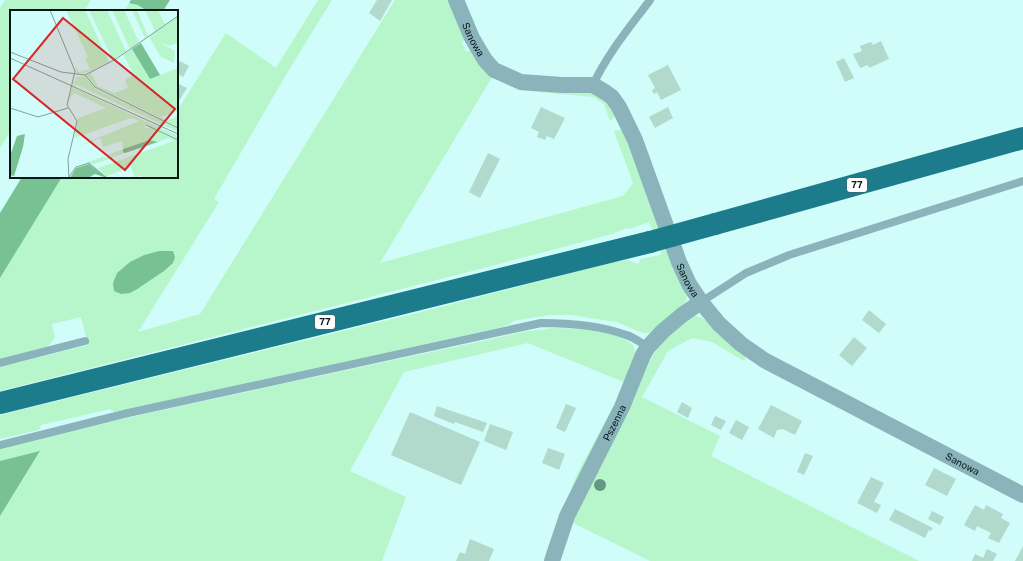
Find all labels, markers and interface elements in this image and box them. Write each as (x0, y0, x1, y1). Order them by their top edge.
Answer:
inset map (10, 10, 178, 178)
street label: Sanowa (460, 20, 487, 58)
road number: 77 (847, 178, 867, 192)
street label: Sanowa (674, 261, 702, 299)
road number: 77 (315, 315, 335, 329)
street label: Pszenna (600, 403, 628, 443)
street label: Sanowa (944, 450, 982, 477)

